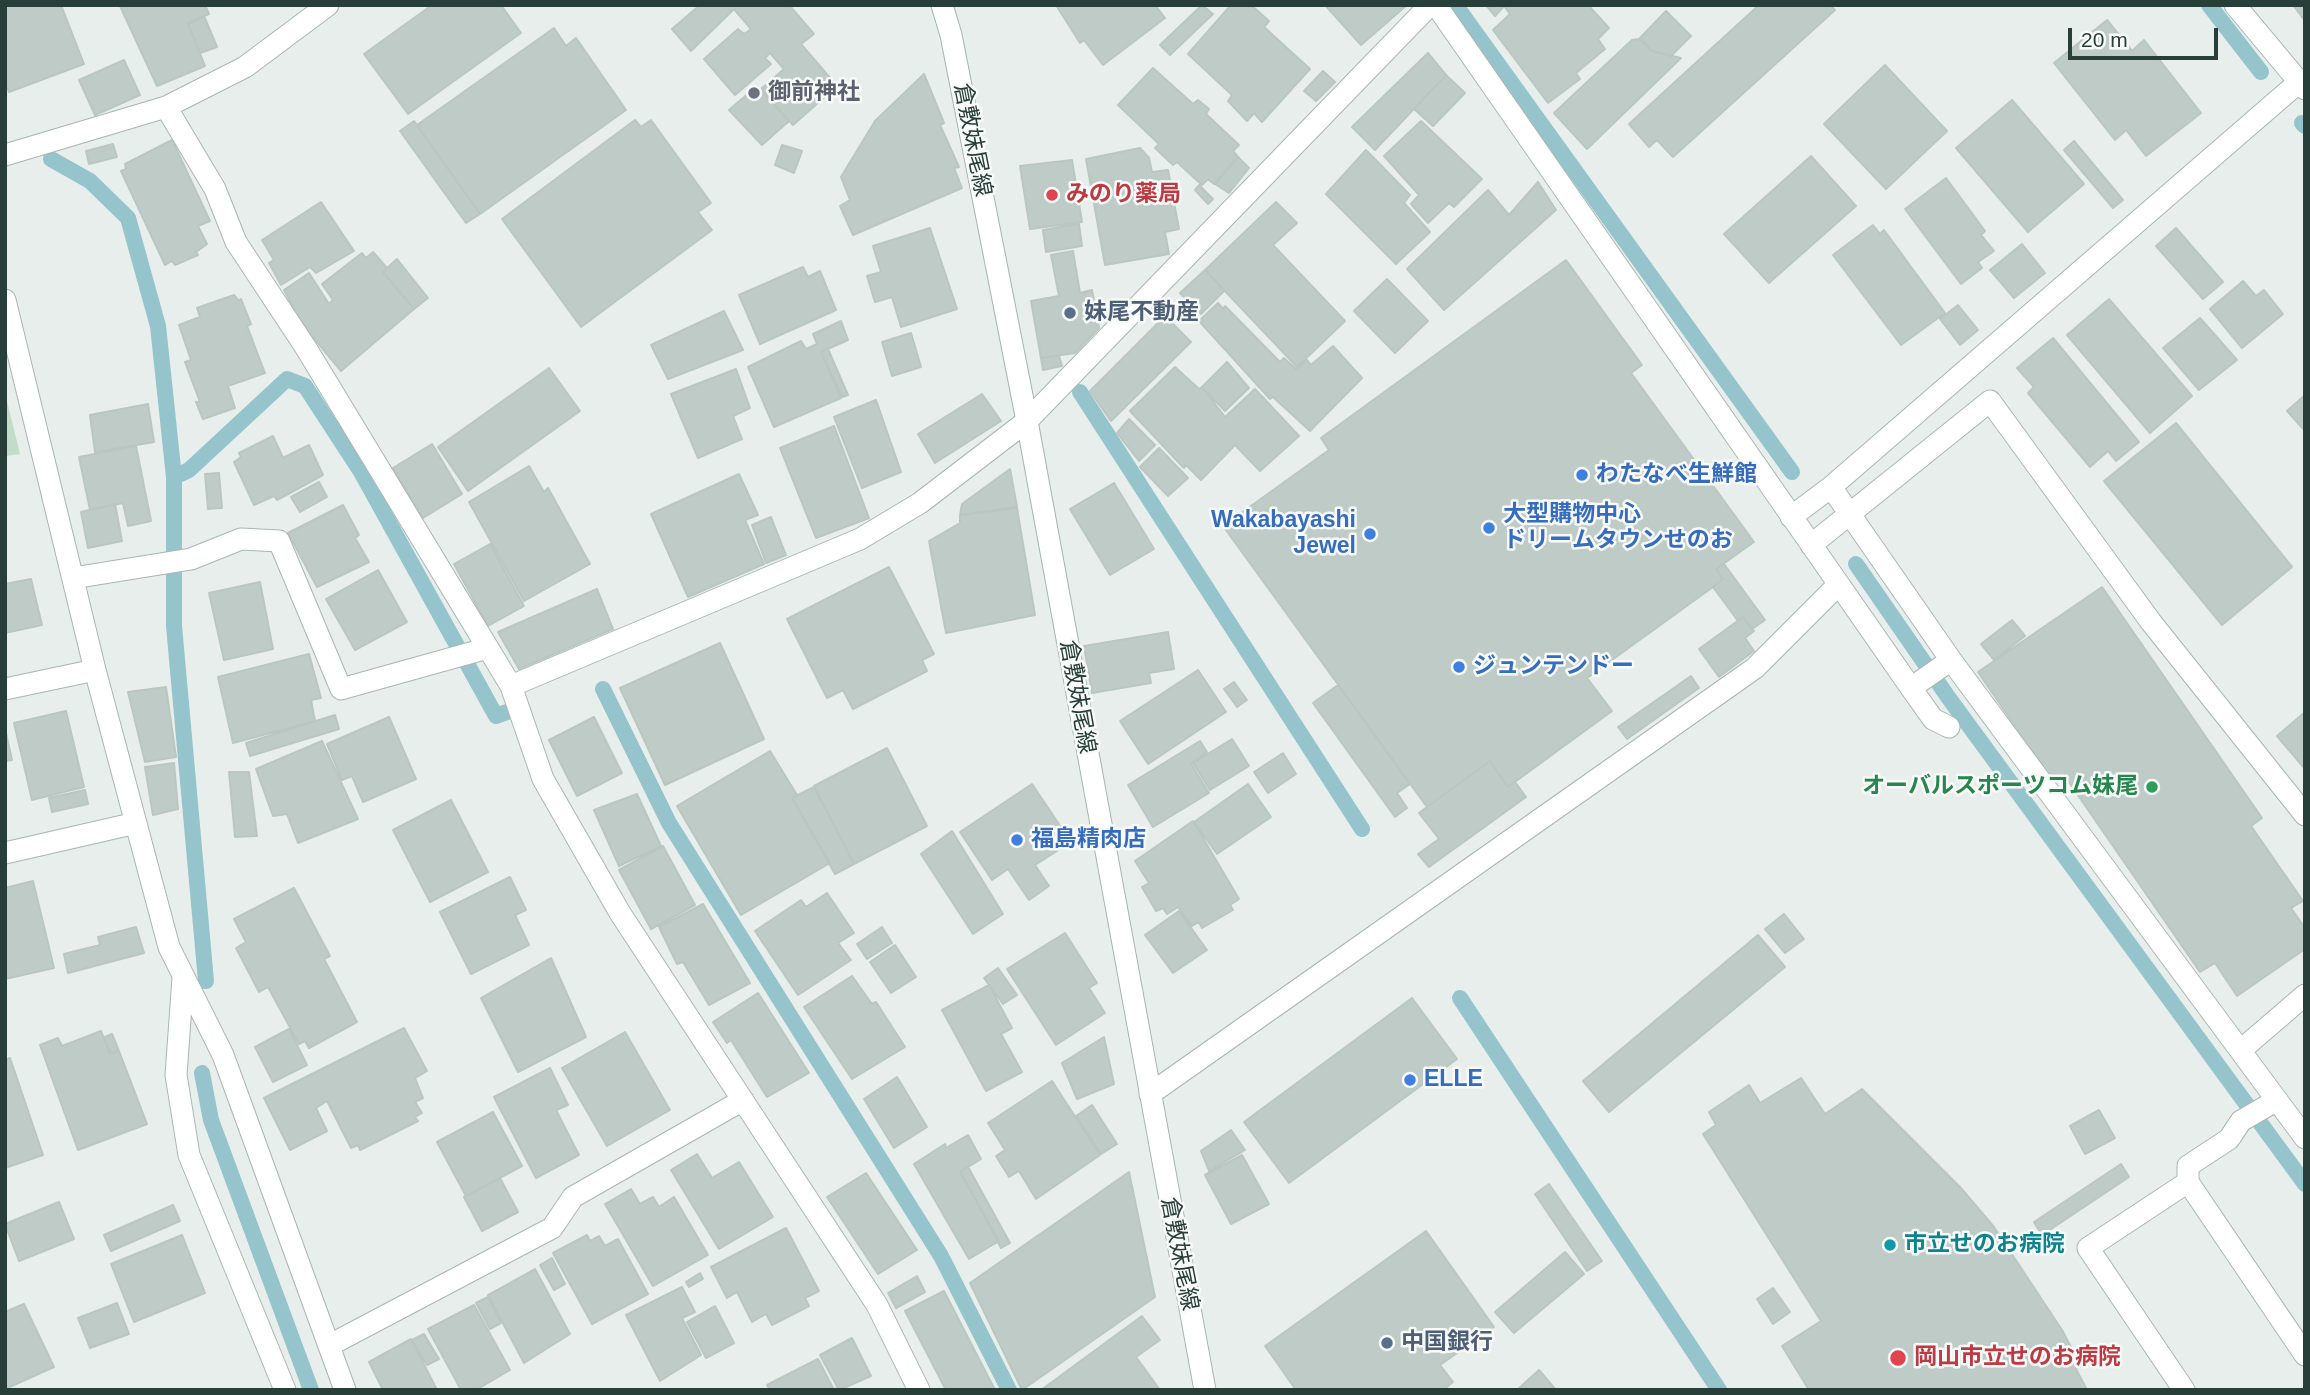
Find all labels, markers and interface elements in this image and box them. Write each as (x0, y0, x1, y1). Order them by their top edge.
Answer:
scale bar (2072, 14, 2222, 58)
text: 20 m (2081, 28, 2128, 51)
place label: 御前神社 (768, 79, 860, 107)
street label: 倉敷妹尾線 (947, 81, 997, 199)
marker: 御前神社 (746, 85, 762, 101)
place label: みのり薬局 (1066, 181, 1181, 209)
marker: みのり薬局 (1044, 187, 1060, 203)
place label: 妹尾不動産 (1084, 299, 1199, 327)
marker: 妹尾不動産 (1062, 305, 1078, 321)
place label: わたなべ生鮮館 (1596, 461, 1757, 489)
marker: わたなべ生鮮館 (1574, 467, 1590, 483)
place label: 大型購物中心 ドリームタウンせのお (1503, 501, 1733, 555)
place label: Wakabayashi Jewel (1211, 507, 1356, 561)
marker: 大型購物中心 ドリームタウンせのお (1481, 520, 1497, 536)
marker: Wakabayashi Jewel (1362, 526, 1378, 542)
street label: 倉敷妹尾線 (1053, 638, 1101, 756)
place label: ジュンテンドー (1473, 653, 1634, 681)
marker: ジュンテンドー (1451, 659, 1467, 675)
place label: オーバルスポーツコム妹尾 (1862, 773, 2138, 801)
marker: オーバルスポーツコム妹尾 (2144, 779, 2160, 795)
place label: 福島精肉店 (1031, 826, 1146, 854)
marker: 福島精肉店 (1009, 832, 1025, 848)
place label: ELLE (1424, 1066, 1483, 1094)
marker: ELLE (1402, 1072, 1418, 1088)
street label: 倉敷妹尾線 (1154, 1195, 1204, 1313)
place label: 市立せのお病院 (1904, 1231, 2065, 1259)
marker: 市立せのお病院 (1882, 1237, 1898, 1253)
place label: 中国銀行 (1401, 1329, 1493, 1357)
marker: 中国銀行 (1379, 1335, 1395, 1351)
place label: 岡山市立せのお病院 (1914, 1344, 2121, 1372)
marker: 岡山市立せのお病院 (1888, 1348, 1908, 1368)

